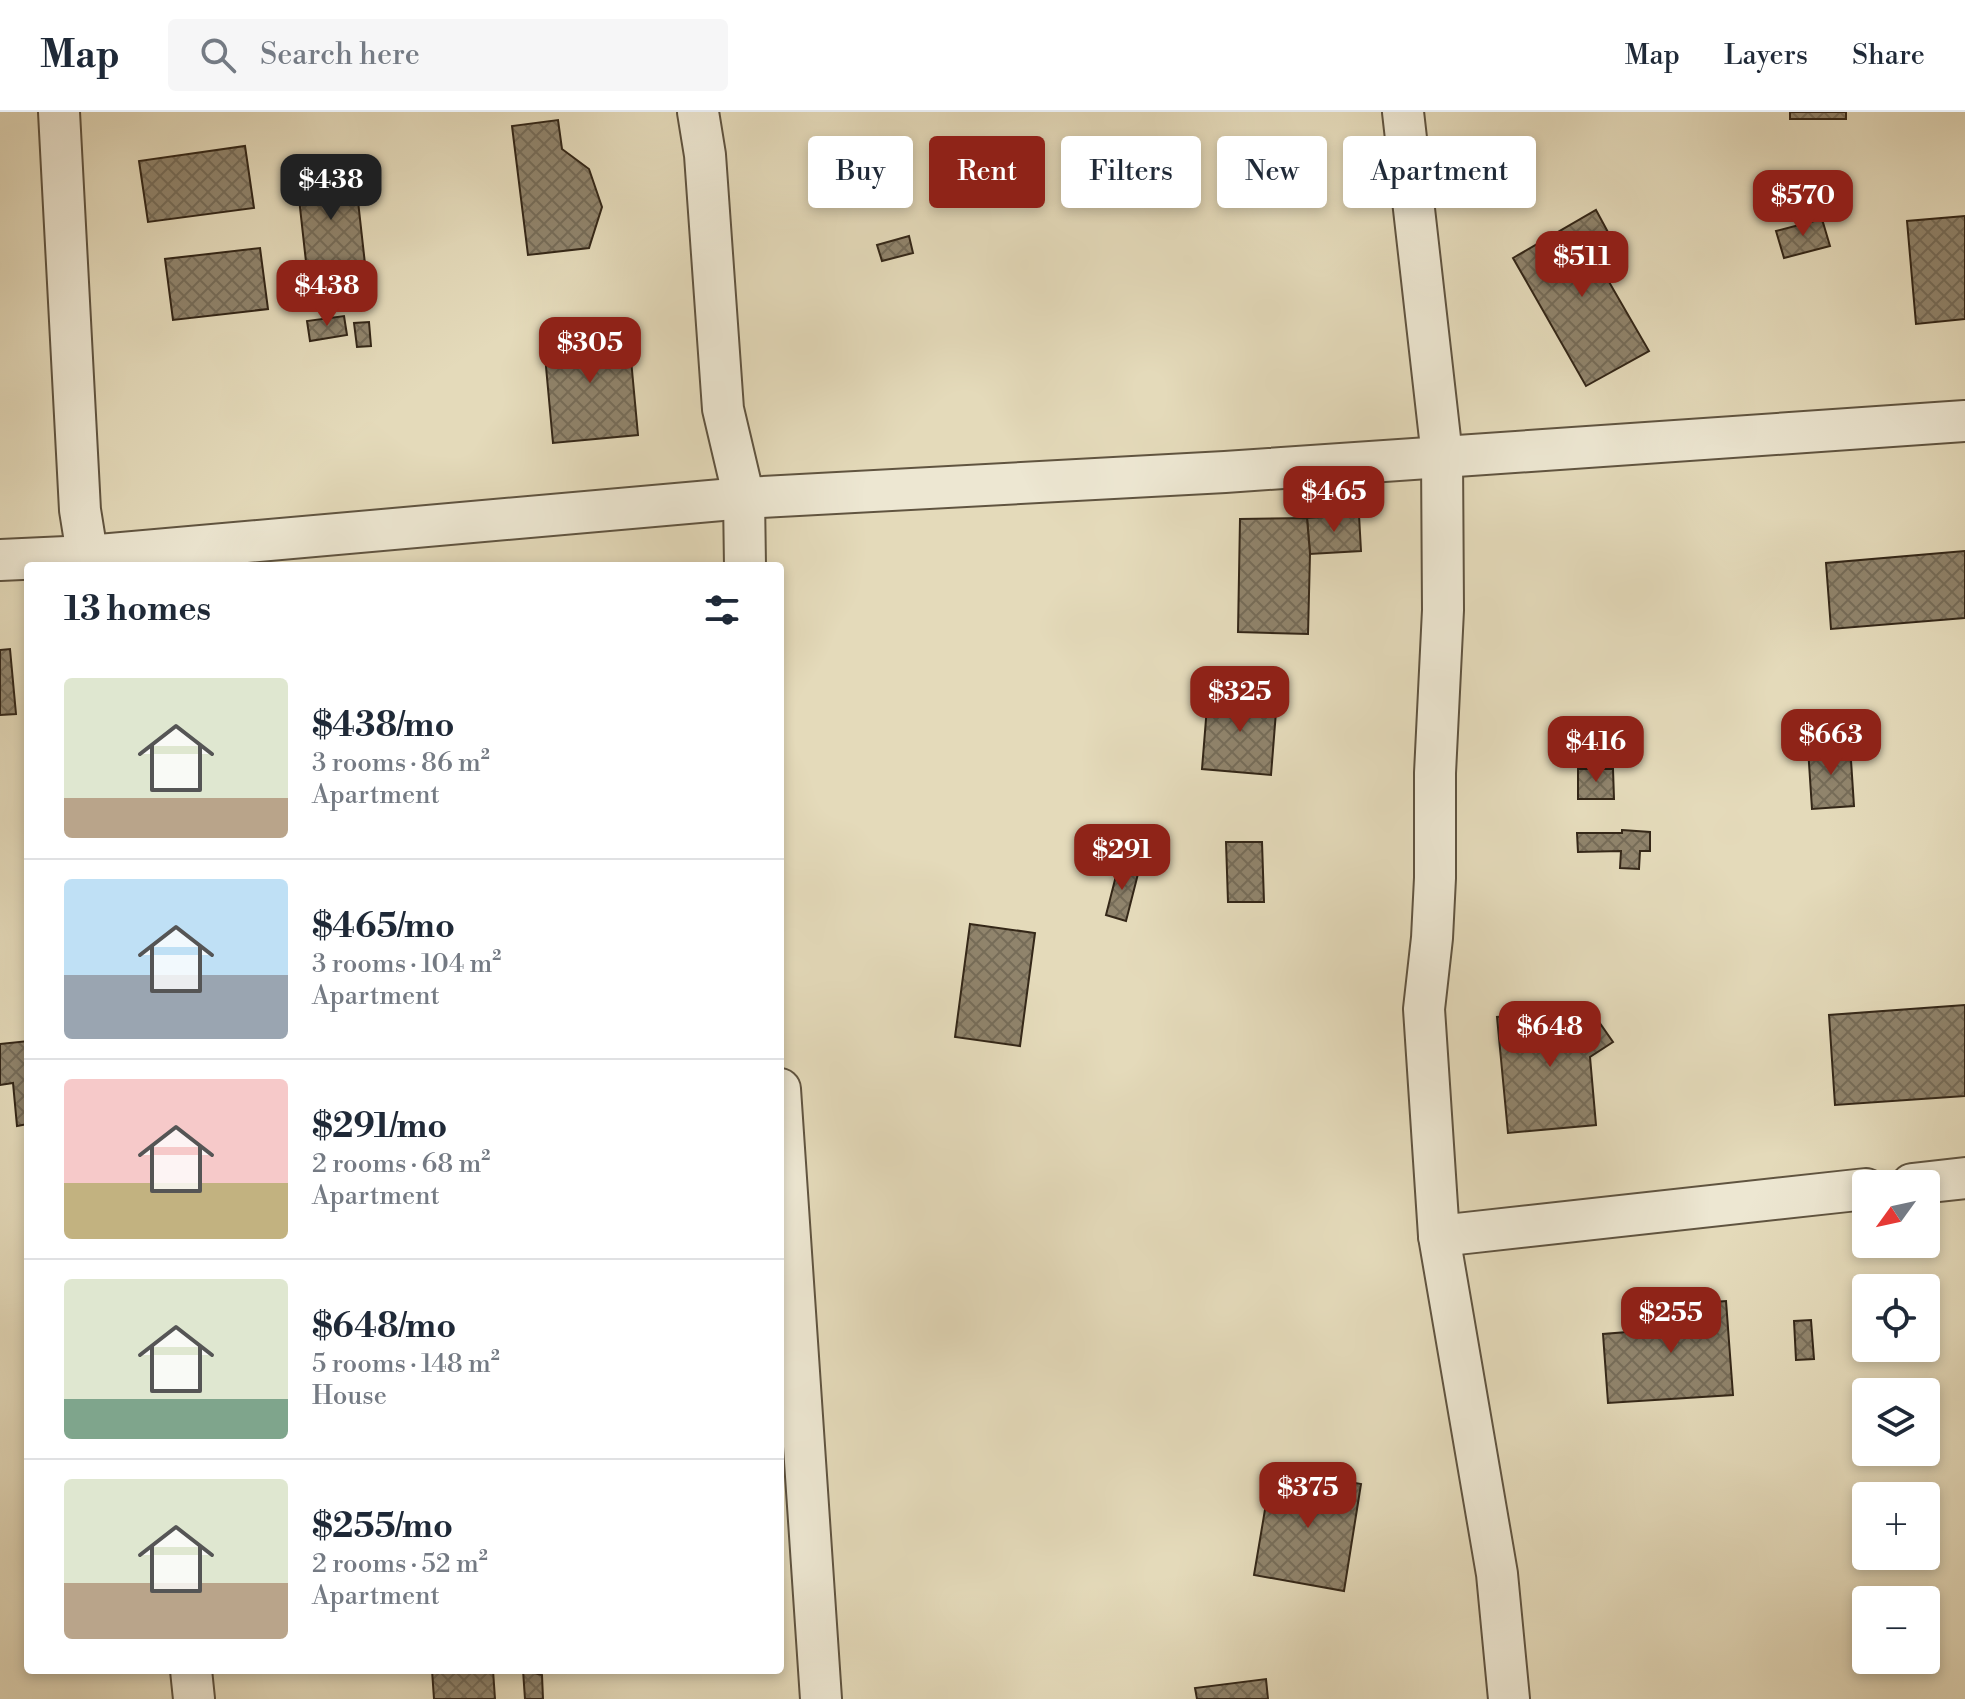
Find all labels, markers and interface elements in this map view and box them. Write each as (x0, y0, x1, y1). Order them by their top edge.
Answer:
search box (168, 19, 728, 91)
text: Map (40, 32, 120, 79)
icon: search (196, 33, 240, 77)
text: Search here (260, 36, 420, 74)
text: Map (1625, 38, 1680, 73)
text: Layers (1724, 38, 1808, 73)
text: Share (1852, 38, 1925, 73)
chip: Buy (808, 136, 913, 208)
chip: Rent (929, 136, 1045, 208)
chip: Filters (1061, 136, 1201, 208)
chip: New (1217, 136, 1327, 208)
chip: Apartment (1343, 136, 1536, 208)
pin: $438 (284, 154, 378, 222)
text: $438 (298, 164, 364, 196)
pin: $570 (1756, 170, 1850, 238)
text: $570 (1771, 180, 1835, 212)
pin: $511 (1535, 231, 1629, 299)
text: $511 (1553, 241, 1611, 273)
pin: $438 (280, 260, 374, 328)
text: $438 (294, 270, 360, 302)
pin: $305 (543, 317, 637, 385)
text: $305 (557, 327, 623, 359)
pin: $465 (1287, 466, 1381, 534)
text: $465 (1301, 476, 1367, 508)
icon: filters (700, 588, 744, 632)
text: 13 homes (64, 589, 211, 631)
pin: $325 (1193, 666, 1287, 734)
text: $325 (1208, 676, 1272, 708)
text: $438/mo (312, 705, 455, 747)
pin: $663 (1784, 709, 1878, 777)
icon: home (128, 710, 224, 806)
pin: $416 (1549, 716, 1643, 784)
text: $663 (1799, 719, 1863, 751)
text: $416 (1566, 726, 1626, 758)
text: 3 rooms · 86 m² (312, 747, 490, 779)
text: Apartment (312, 779, 440, 811)
pin: $291 (1075, 824, 1169, 892)
text: $291 (1092, 834, 1152, 866)
text: $465/mo (312, 906, 455, 948)
icon: home (128, 911, 224, 1007)
text: 3 rooms · 104 m² (312, 948, 501, 980)
text: Apartment (312, 980, 440, 1012)
pin: $648 (1503, 1001, 1597, 1069)
text: $648 (1517, 1011, 1583, 1043)
text: $291/mo (312, 1106, 447, 1148)
icon: home (128, 1111, 224, 1207)
text: 2 rooms · 68 m² (312, 1148, 490, 1180)
north arrow (1852, 1170, 1940, 1258)
map controls (1852, 1170, 1940, 1674)
text: Apartment (312, 1180, 440, 1212)
button: locate (1852, 1274, 1940, 1362)
pin: $255 (1624, 1287, 1718, 1355)
text: $255 (1639, 1297, 1703, 1329)
text: $648/mo (312, 1306, 456, 1348)
icon: home (128, 1311, 224, 1407)
text: 5 rooms · 148 m² (312, 1348, 500, 1380)
button: layers (1852, 1378, 1940, 1466)
text: House (312, 1380, 387, 1412)
pin: $375 (1261, 1462, 1355, 1530)
text: $375 (1277, 1472, 1339, 1504)
button: + (1852, 1482, 1940, 1570)
text: $255/mo (312, 1506, 453, 1548)
icon: home (128, 1511, 224, 1607)
text: 2 rooms · 52 m² (312, 1548, 488, 1580)
text: Apartment (312, 1580, 440, 1612)
button: − (1852, 1586, 1940, 1674)

